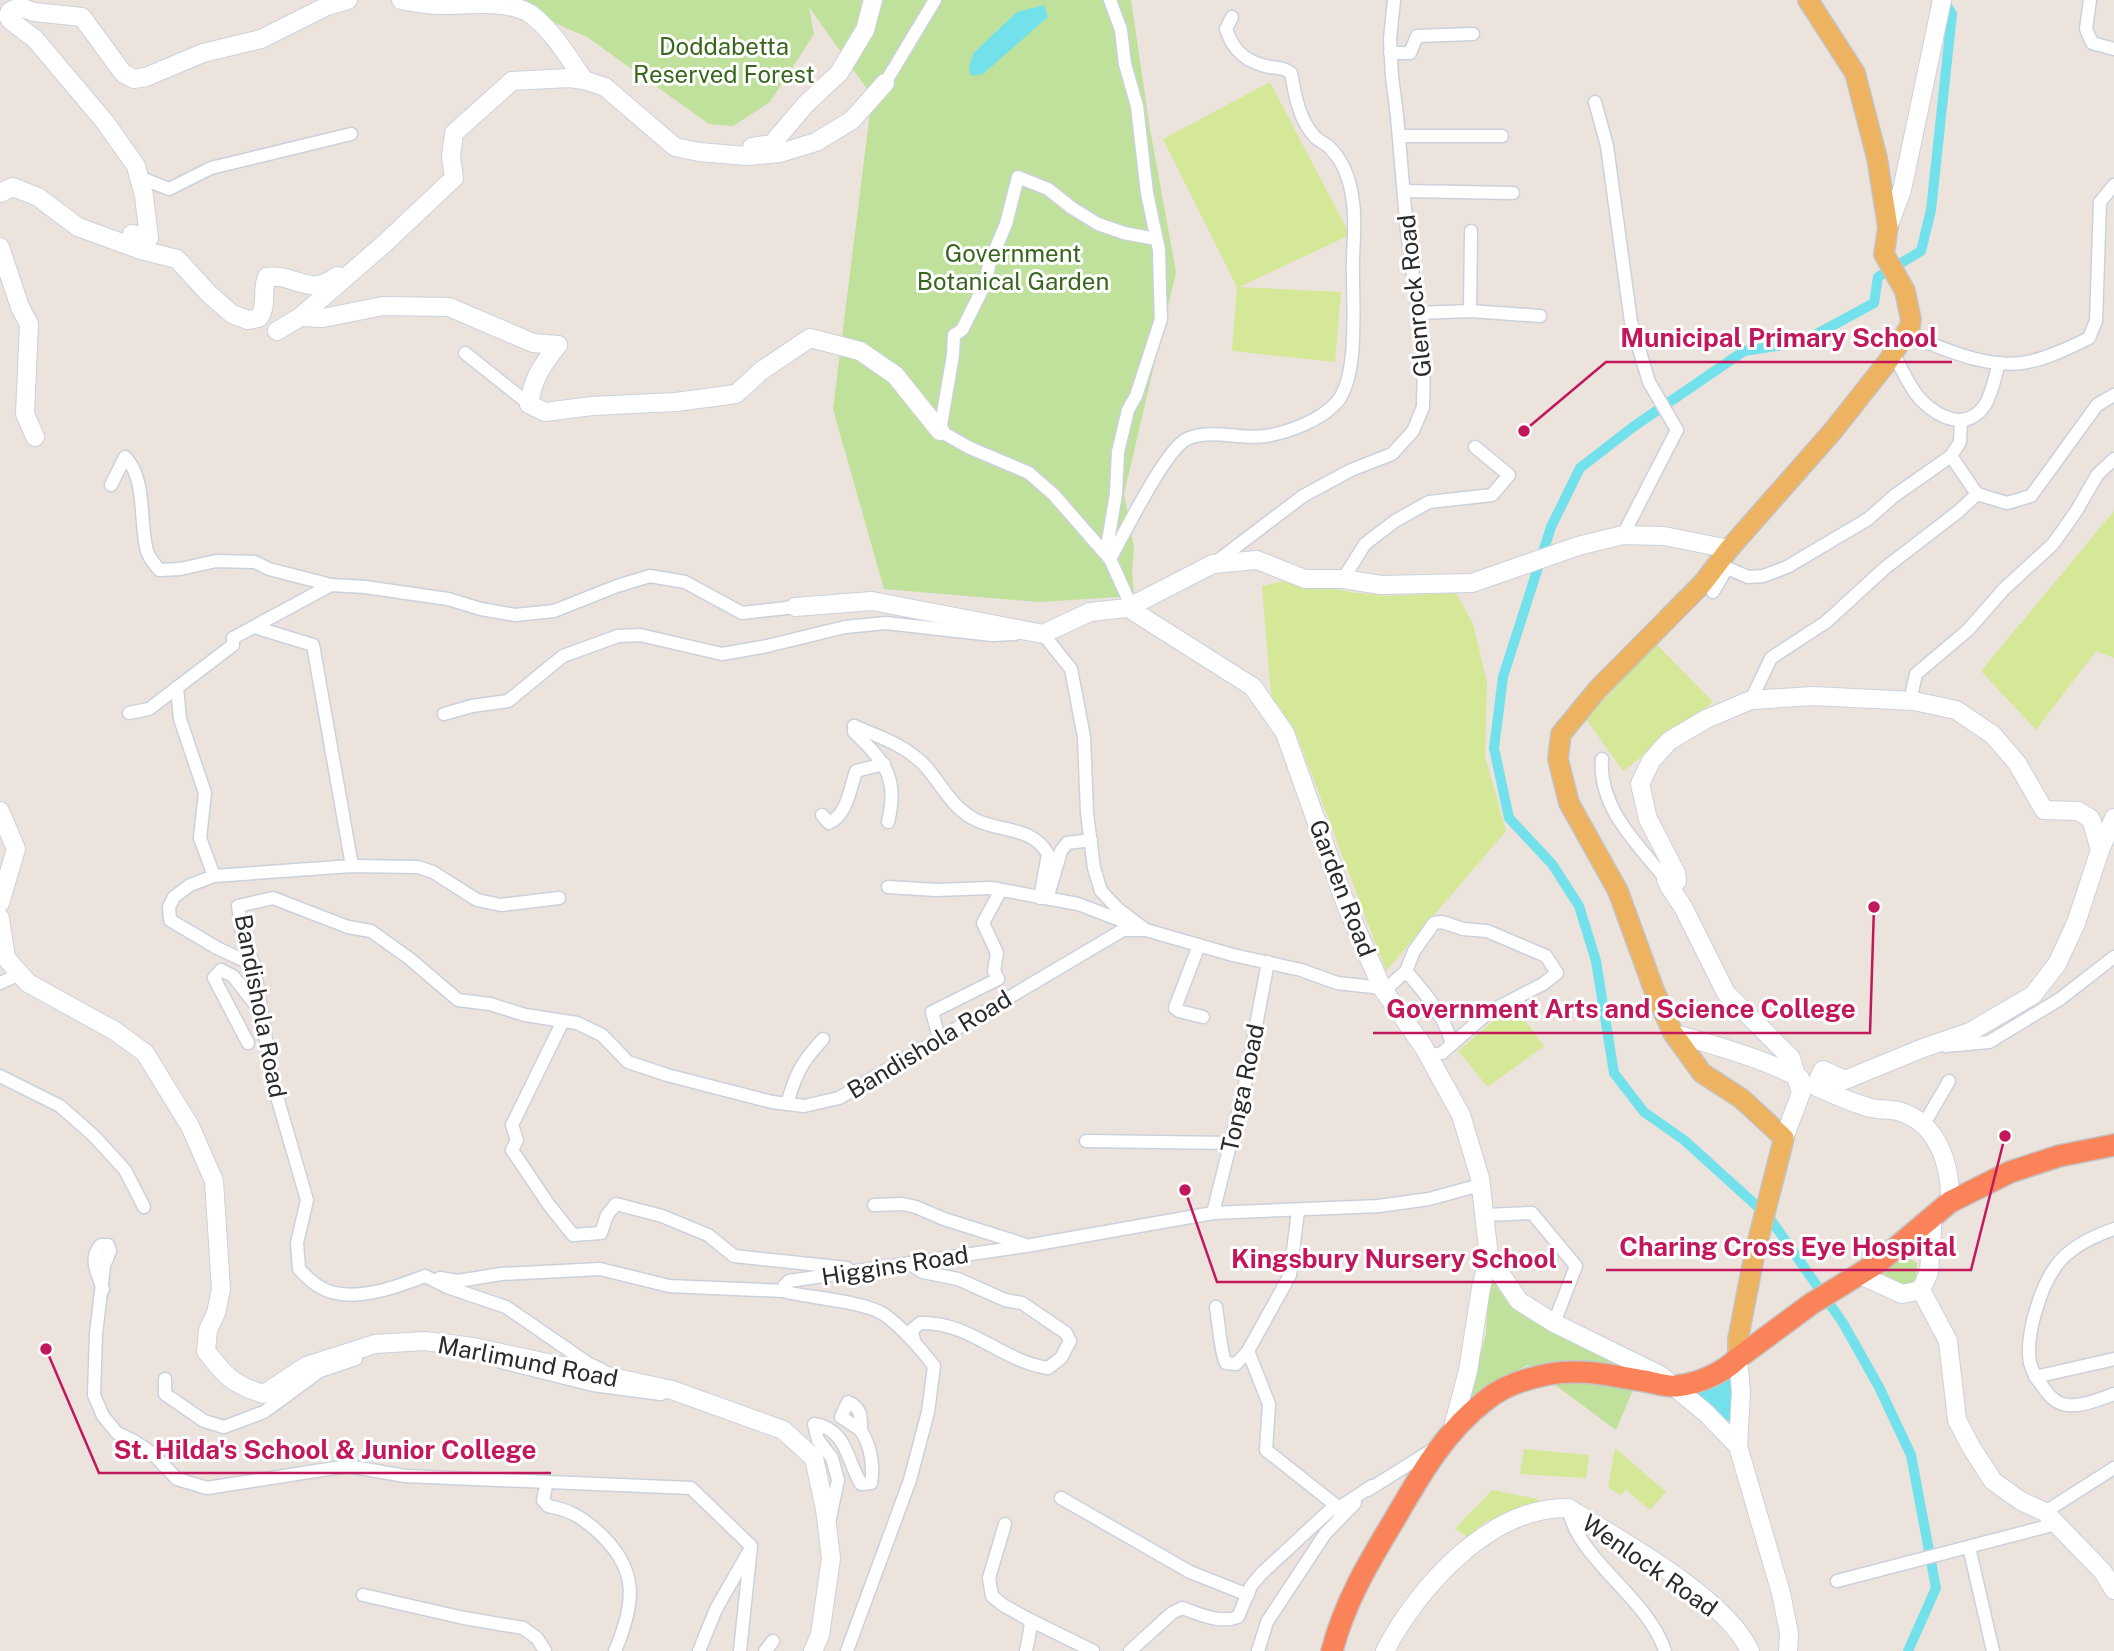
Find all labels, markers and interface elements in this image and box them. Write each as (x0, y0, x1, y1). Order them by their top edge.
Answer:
park label: Doddabetta Reserved Forest (633, 32, 815, 88)
street label: Glenrock Road (1392, 213, 1436, 379)
park label: Government Botanical Garden (917, 239, 1109, 295)
callout: Municipal Primary School (1606, 315, 1952, 362)
text: Municipal Primary School (1620, 322, 1938, 353)
street label: Garden Road (1304, 816, 1382, 960)
street label: Bandishola Road (229, 912, 293, 1100)
street label: Bandishola Road (842, 984, 1016, 1104)
callout: Government Arts and Science College (1373, 986, 1870, 1033)
text: Government Arts and Science College (1386, 993, 1856, 1024)
street label: Tonga Road (1215, 1021, 1269, 1155)
callout: Charing Cross Eye Hospital (1606, 1223, 1971, 1270)
text: Charing Cross Eye Hospital (1619, 1231, 1957, 1262)
callout: Kingsbury Nursery School (1217, 1235, 1572, 1282)
street label: Higgins Road (820, 1240, 970, 1290)
text: Kingsbury Nursery School (1231, 1243, 1557, 1274)
street label: Marlimund Road (436, 1330, 620, 1392)
callout: St. Hilda's School & Junior College (99, 1426, 551, 1473)
text: St. Hilda's School & Junior College (113, 1434, 537, 1465)
street label: Wenlock Road (1577, 1508, 1723, 1622)

